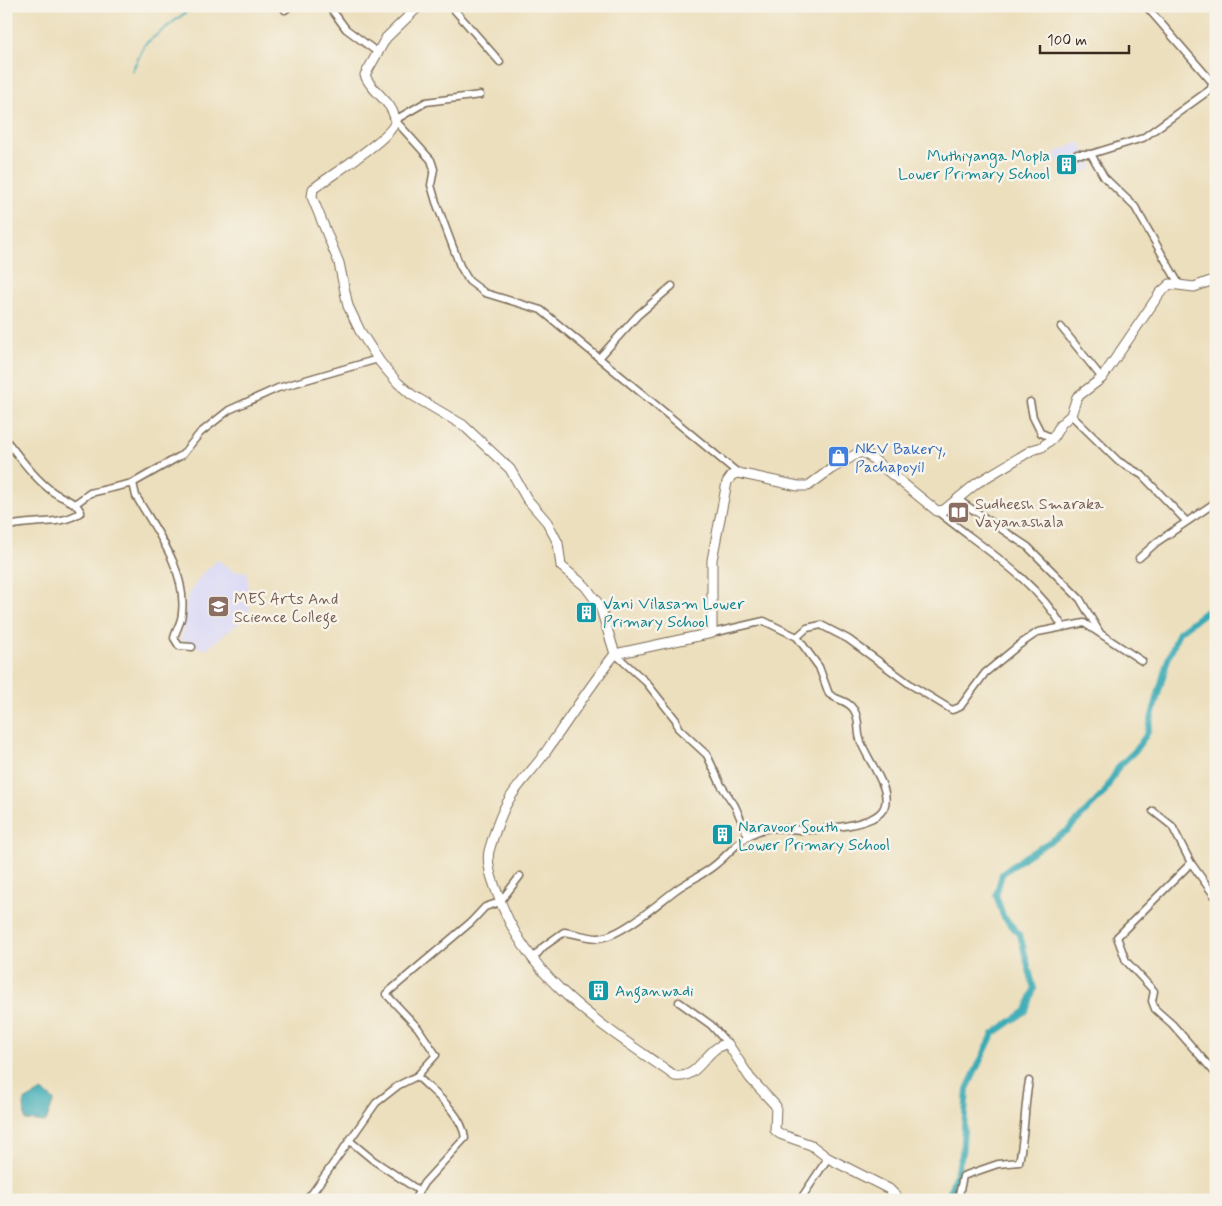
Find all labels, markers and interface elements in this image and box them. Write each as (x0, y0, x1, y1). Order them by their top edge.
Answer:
scale bar (1040, 22, 1128, 54)
text: 100 m (1047, 31, 1087, 51)
place label: Muthiyanga Mopla Lower Primary School (898, 146, 1050, 185)
building icon: Muthiyanga Mopla Lower Primary School (1054, 152, 1078, 176)
place label: NKV Bakery, Pachapoyil (855, 439, 946, 478)
shop icon: NKV Bakery, Pachapoyil (827, 445, 851, 469)
place label: Sudheesh Smaraka Vayanashala (975, 494, 1104, 533)
library icon: Sudheesh Smaraka Vayanashala (947, 500, 971, 524)
place label: MES Arts And Science College (234, 589, 338, 629)
place label: Vani Vilasam Lower Primary School (603, 594, 745, 633)
school or university icon: MES Arts And Science College (206, 595, 230, 619)
building icon: Vani Vilasam Lower Primary School (575, 600, 599, 624)
place label: Naravoor South Lower Primary School (738, 817, 890, 856)
building icon: Naravoor South Lower Primary School (710, 823, 734, 847)
building icon: Anganwadi (587, 978, 611, 1002)
place label: Anganwadi (615, 981, 694, 1003)

